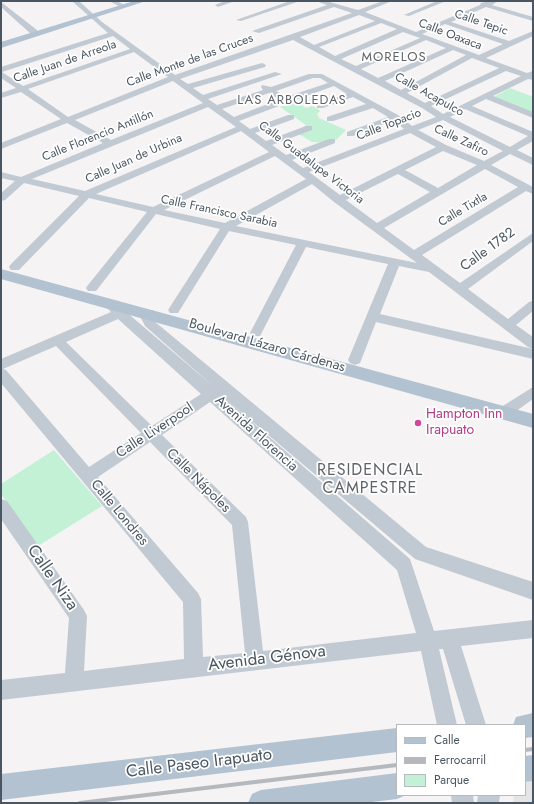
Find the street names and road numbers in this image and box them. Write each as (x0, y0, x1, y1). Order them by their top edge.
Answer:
street label: Calle Tepic (452, 7, 510, 39)
street label: Calle Oaxaca (416, 16, 484, 54)
street label: Calle Monte de las Cruces (125, 31, 255, 91)
street label: Calle Juan de Arreola (12, 38, 118, 86)
street label: Calle Acapulco (392, 70, 466, 120)
street label: Calle Topacio (355, 106, 423, 144)
street label: Calle Florencio Antillón (40, 107, 156, 165)
street label: Calle Guadalupe Victoria (255, 119, 367, 207)
street label: Calle Zafiro (431, 122, 491, 160)
street label: Calle Juan de Urbina (83, 131, 185, 187)
street label: Calle Tixtla (436, 190, 490, 230)
street label: Calle Francisco Sarabia (159, 193, 279, 231)
street label: Calle 1782 (457, 225, 519, 275)
street label: Boulevard Lázaro Cárdenas (187, 316, 347, 376)
street label: Avenida Florencia (211, 392, 301, 476)
street label: Calle Liverpool (113, 400, 197, 462)
street label: Calle Nápoles (163, 446, 233, 516)
street label: Calle Londres (87, 477, 151, 549)
street label: Calle Niza (22, 541, 82, 615)
street label: Avenida Génova (207, 642, 327, 676)
street label: Calle Paseo Irapuato (125, 745, 273, 783)

